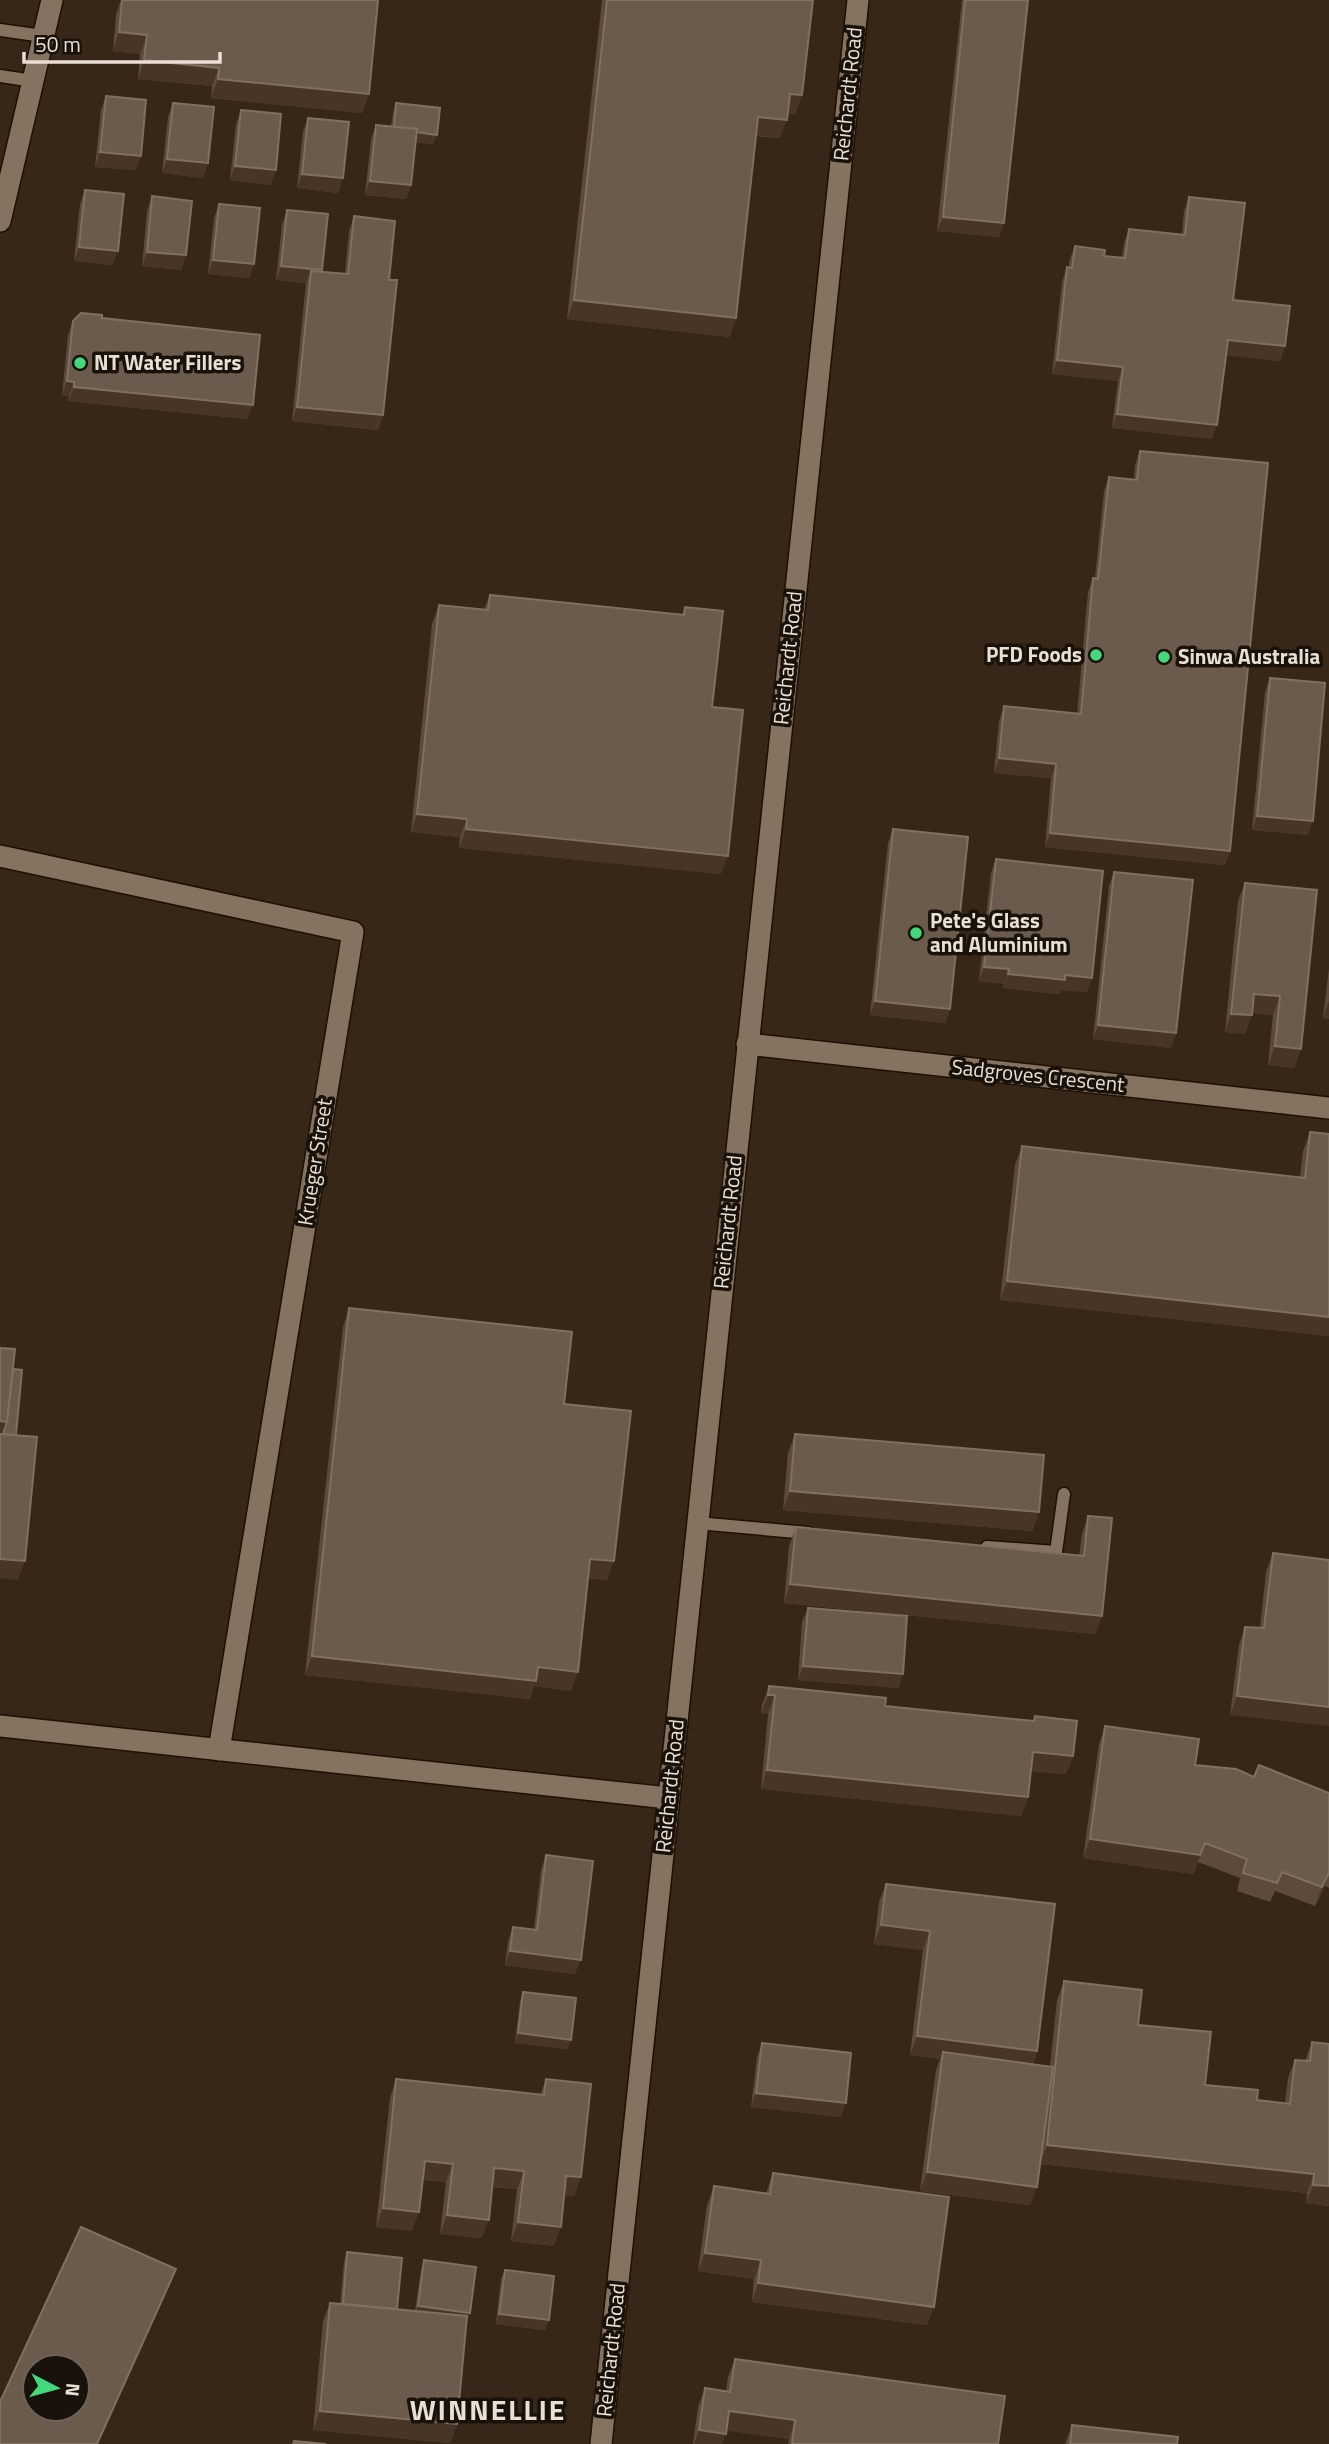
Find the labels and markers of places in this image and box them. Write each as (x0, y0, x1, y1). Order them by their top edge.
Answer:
place label: NT Water Fillers (94, 346, 241, 378)
marker: NT Water Fillers (72, 355, 88, 371)
place label: PFD Foods (986, 638, 1082, 670)
place label: Sinwa Australia (1178, 640, 1320, 672)
marker: PFD Foods (1088, 647, 1104, 663)
marker: Sinwa Australia (1156, 649, 1172, 665)
place label: Pete's Glass and Aluminium (930, 904, 1068, 960)
marker: Pete's Glass and Aluminium (908, 925, 924, 941)

